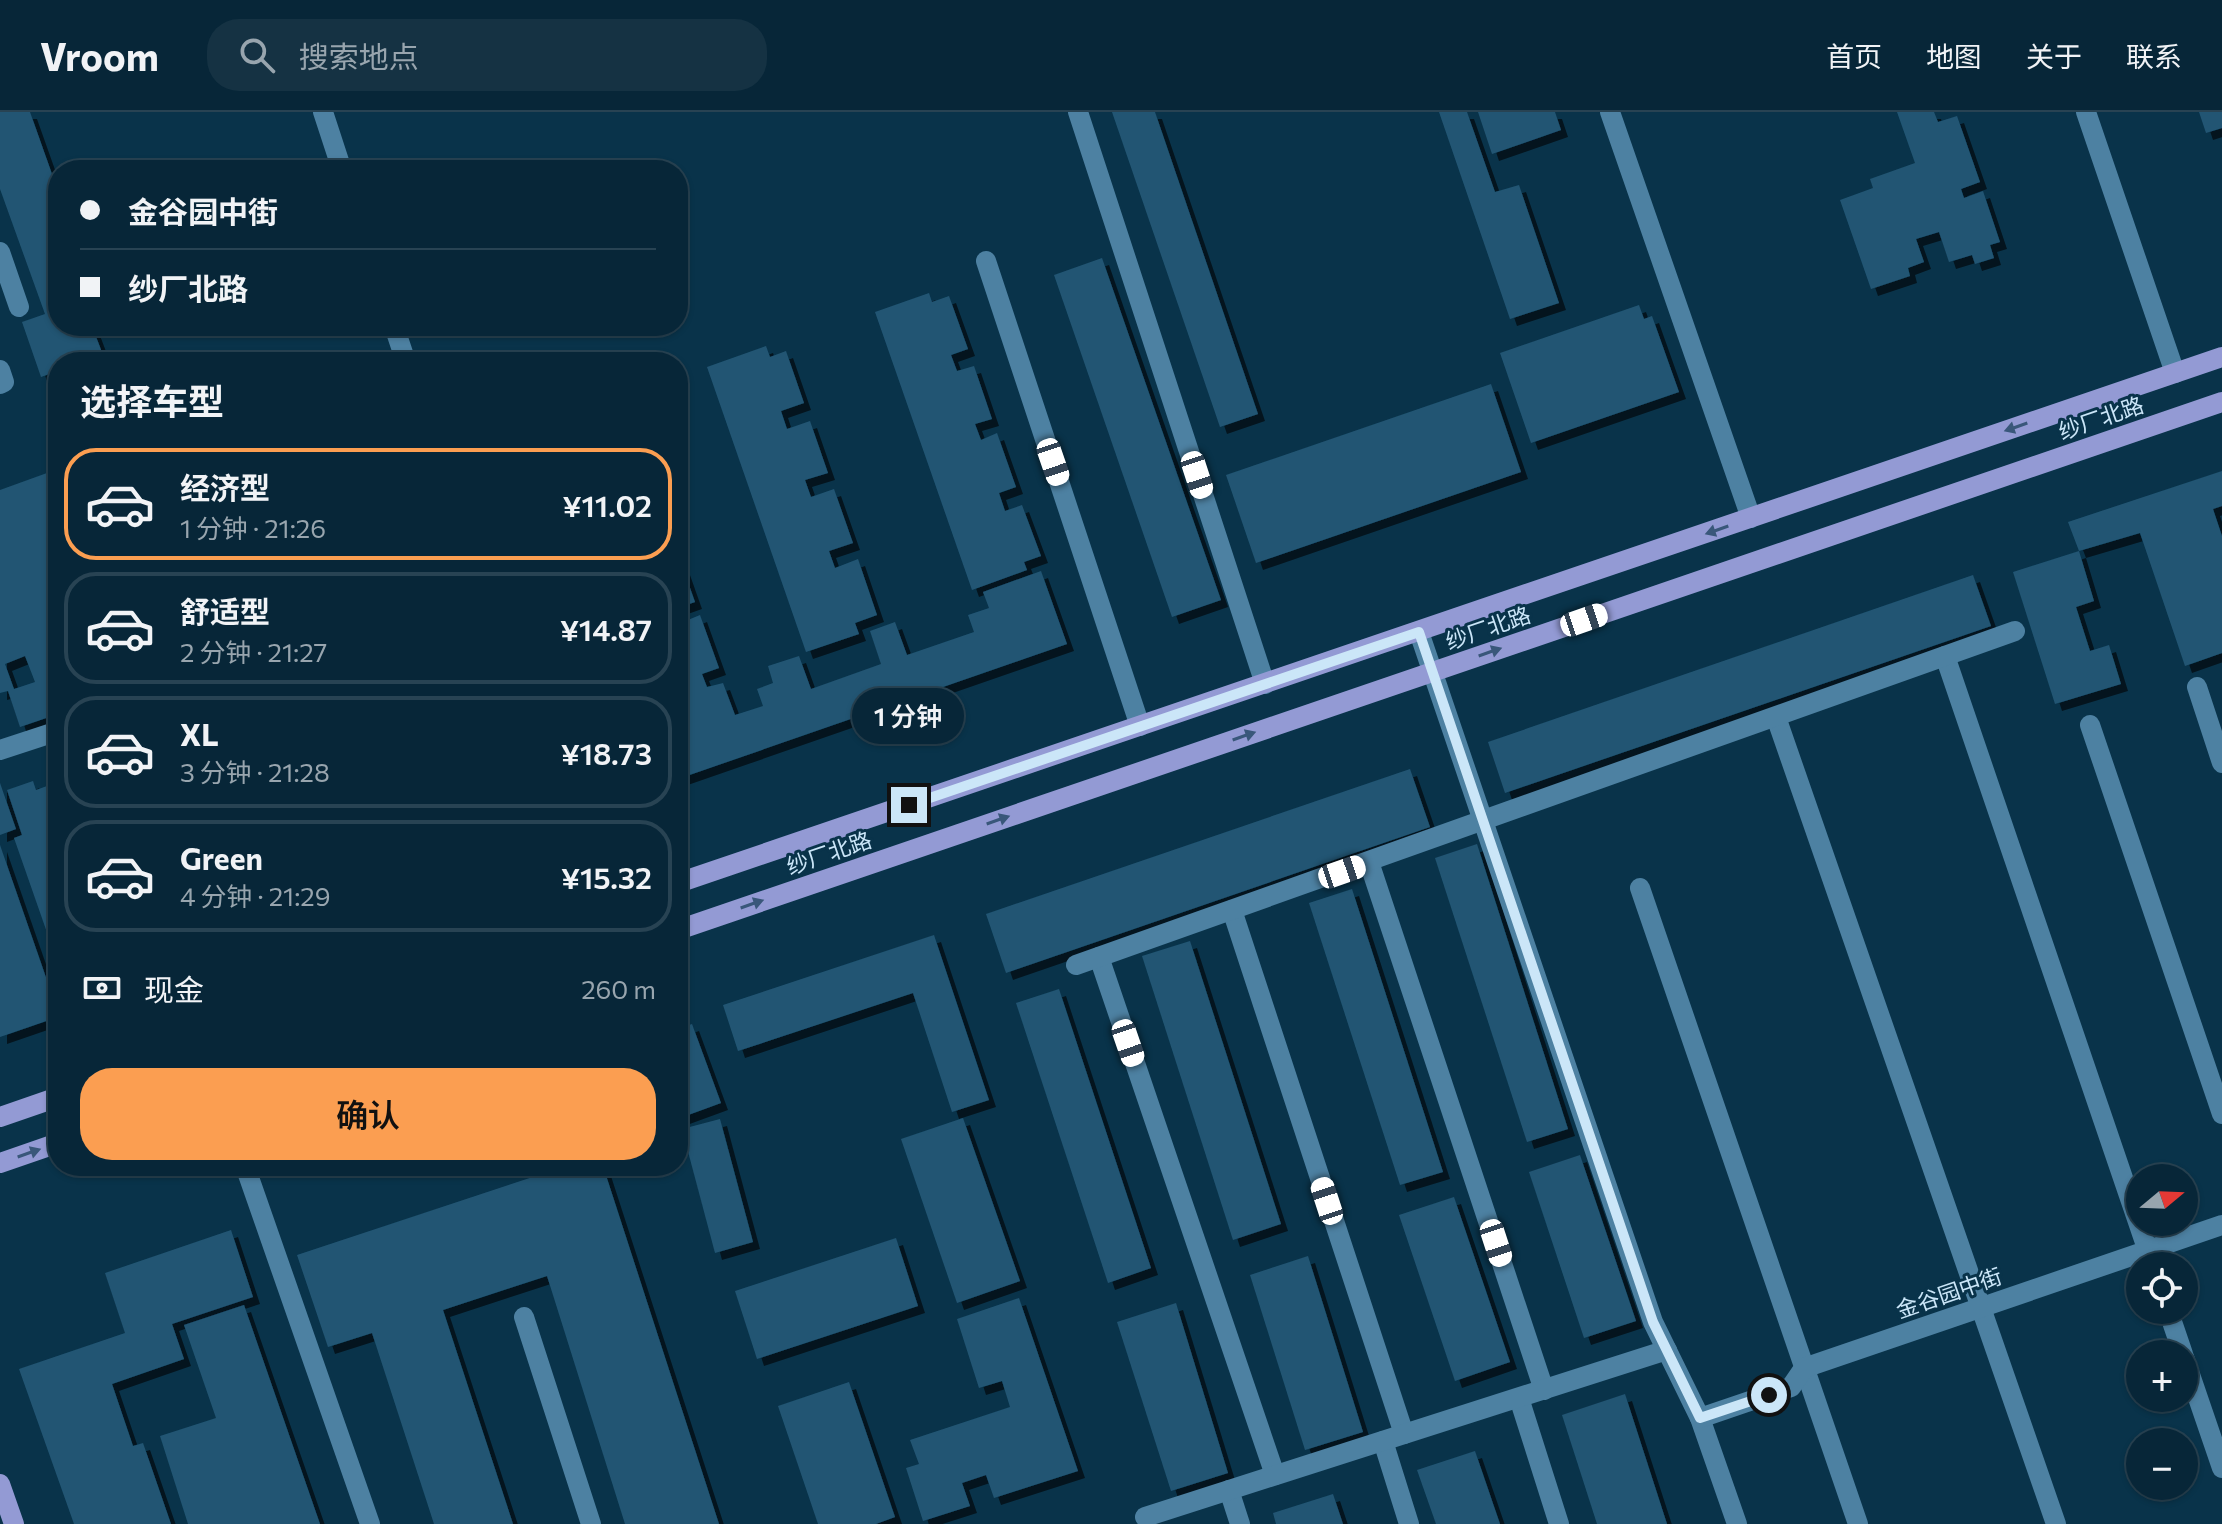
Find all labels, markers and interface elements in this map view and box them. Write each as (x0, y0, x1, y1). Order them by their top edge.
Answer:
search box (207, 19, 767, 91)
text: Vroom (40, 32, 159, 79)
icon: search (235, 33, 279, 77)
text: 搜索地点 (299, 37, 419, 74)
text: 首页 (1826, 39, 1882, 73)
text: 地图 (1926, 39, 1982, 73)
text: 关于 (2026, 39, 2082, 73)
text: 联系 (2126, 39, 2182, 73)
text: 金谷园中街 (128, 192, 278, 229)
text: 纱厂北路 (128, 269, 248, 306)
text: 选择车型 (80, 378, 224, 422)
street label: 纱厂北路 (2055, 390, 2147, 445)
one-way arrow (2003, 422, 2027, 434)
car (1034, 435, 1072, 489)
car (1178, 448, 1216, 502)
icon: car (84, 468, 156, 540)
text: 经济型 (180, 468, 270, 505)
text: ¥11.02 (563, 486, 652, 523)
text: 1 分钟 · 21:26 (180, 512, 326, 543)
one-way arrow (1704, 524, 1728, 536)
icon: car (84, 592, 156, 664)
text: 舒适型 (180, 592, 270, 629)
street label: 纱厂北路 (1442, 600, 1534, 655)
car (1557, 601, 1611, 639)
text: ¥14.87 (560, 610, 652, 647)
text: 2 分钟 · 21:27 (180, 636, 327, 667)
one-way arrow (1478, 646, 1502, 658)
callout: 1 分钟 (853, 689, 965, 745)
text: 1 分钟 (874, 700, 942, 731)
text: XL (180, 715, 219, 752)
icon: car (84, 716, 156, 788)
one-way arrow (1232, 730, 1256, 742)
text: ¥18.73 (561, 734, 652, 771)
text: 3 分钟 · 21:28 (180, 756, 330, 787)
route end (891, 787, 927, 823)
one-way arrow (986, 814, 1010, 826)
street label: 纱厂北路 (783, 825, 875, 880)
text: Green (180, 839, 263, 876)
icon: car (84, 840, 156, 912)
car (1315, 853, 1369, 891)
text: ¥15.32 (561, 858, 652, 895)
text: 4 分钟 · 21:29 (180, 880, 330, 911)
one-way arrow (740, 898, 764, 910)
icon: cash (80, 966, 124, 1010)
text: 现金 (144, 970, 204, 1007)
text: 260 m (581, 973, 656, 1004)
car (1109, 1016, 1147, 1070)
button: 确认 (80, 1068, 656, 1160)
one-way arrow (17, 1146, 41, 1158)
north arrow (2126, 1164, 2198, 1236)
map controls (2126, 1164, 2198, 1500)
car (1308, 1174, 1346, 1228)
car (1477, 1216, 1515, 1270)
button: locate (2126, 1252, 2198, 1324)
street label: 金谷园中街 (1892, 1262, 2005, 1323)
button: + (2126, 1340, 2198, 1412)
route start (1751, 1377, 1787, 1413)
button: − (2126, 1428, 2198, 1500)

